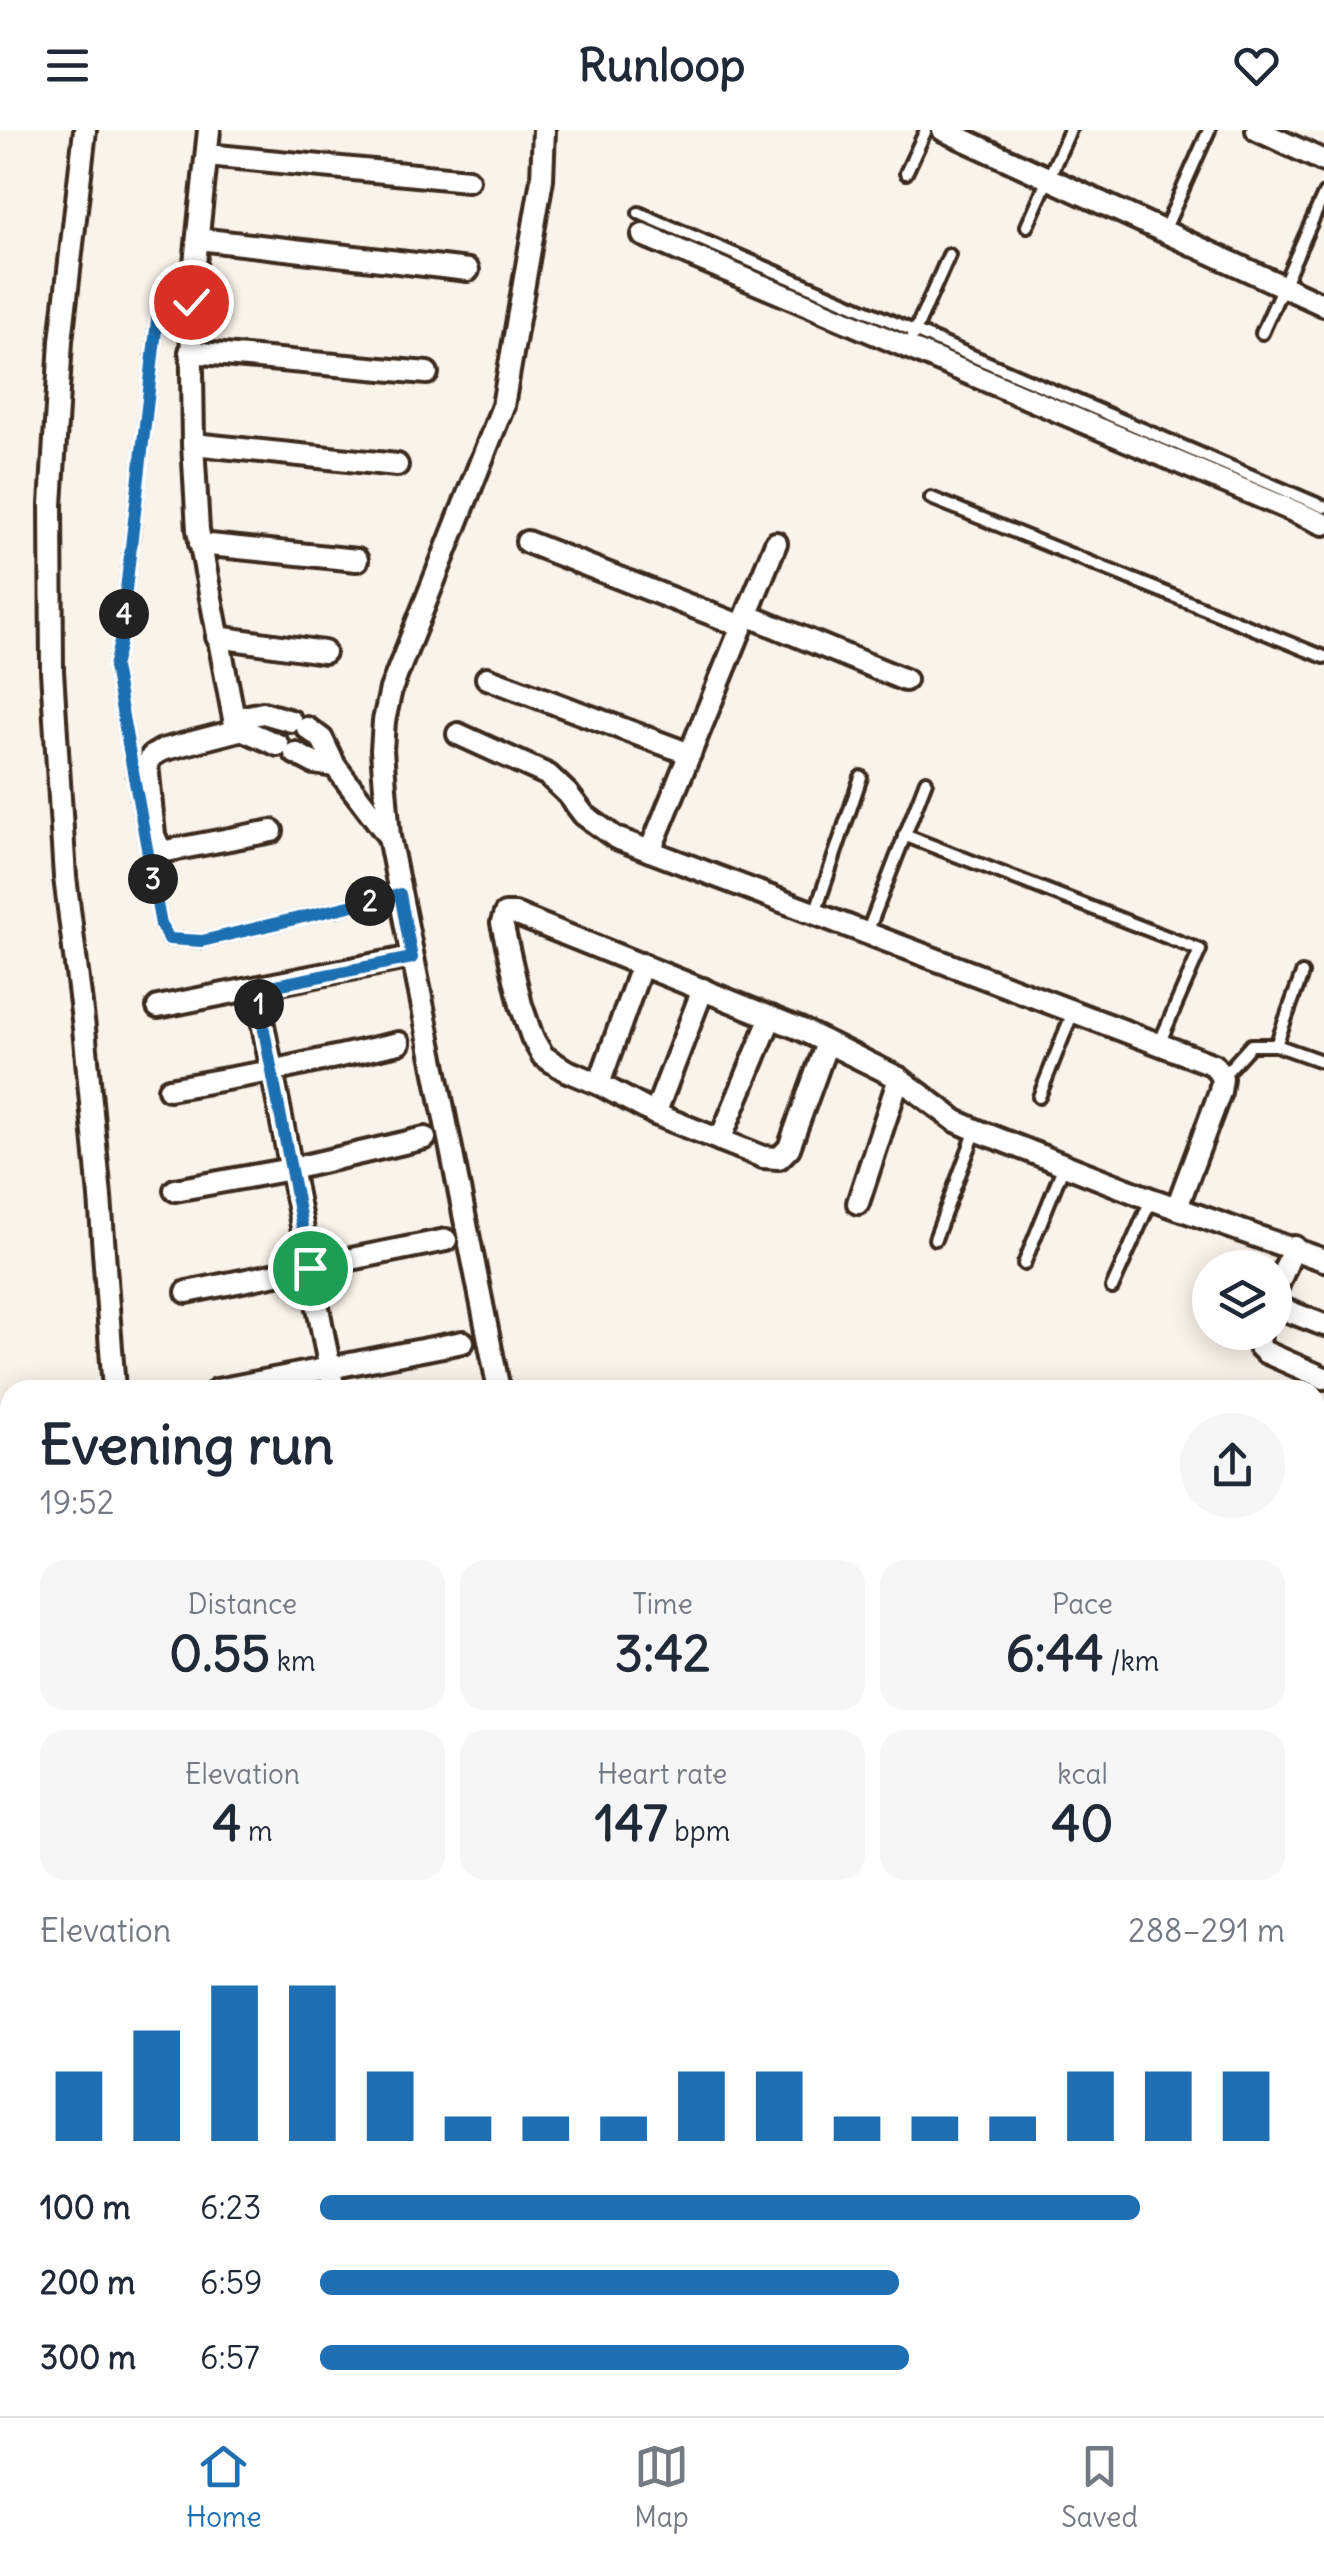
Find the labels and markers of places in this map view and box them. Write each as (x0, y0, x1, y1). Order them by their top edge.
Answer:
pin (149, 260, 234, 345)
pin: 4 (99, 589, 149, 639)
pin: 3 (128, 854, 178, 904)
pin: 2 (345, 876, 395, 926)
pin: 1 (234, 979, 284, 1029)
pin (268, 1226, 353, 1311)

